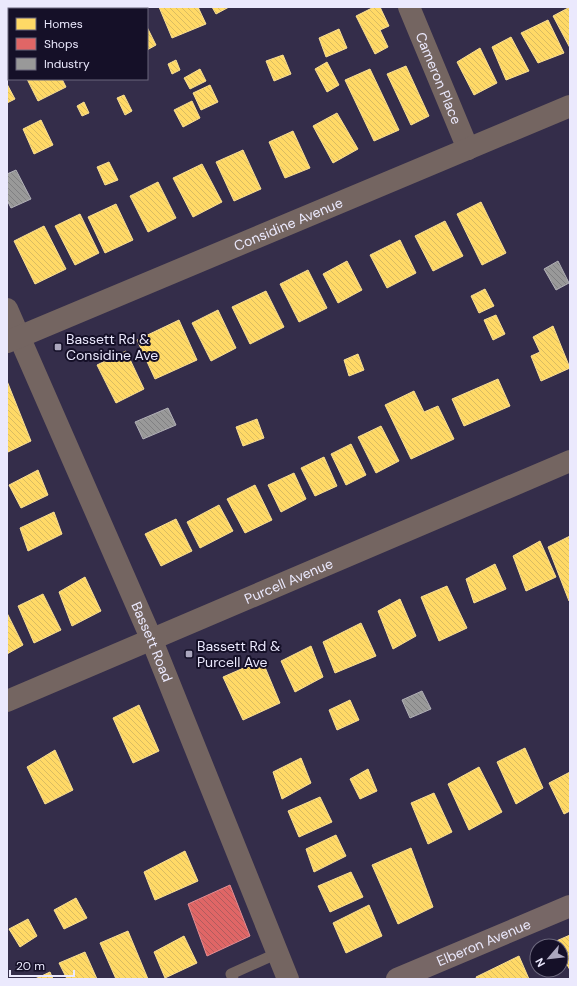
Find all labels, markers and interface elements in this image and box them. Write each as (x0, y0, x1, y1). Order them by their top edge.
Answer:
legend (8, 8, 148, 80)
text: Homes (44, 16, 83, 32)
street label: Cameron Place (411, 29, 466, 127)
text: Shops (44, 36, 79, 52)
text: Industry (44, 56, 90, 72)
street label: Considine Avenue (231, 193, 345, 255)
place label: Bassett Rd & Considine Ave (66, 330, 158, 364)
marker: Bassett Rd & Considine Ave (53, 342, 63, 352)
street label: Purcell Avenue (241, 554, 336, 608)
street label: Bassett Road (127, 599, 177, 684)
place label: Bassett Rd & Purcell Ave (197, 637, 280, 671)
marker: Bassett Rd & Purcell Ave (184, 649, 194, 659)
street label: Elberon Avenue (434, 915, 533, 970)
north arrow (529, 938, 569, 978)
scale bar (10, 952, 74, 978)
text: N (532, 956, 548, 970)
text: 20 m (16, 958, 45, 974)

